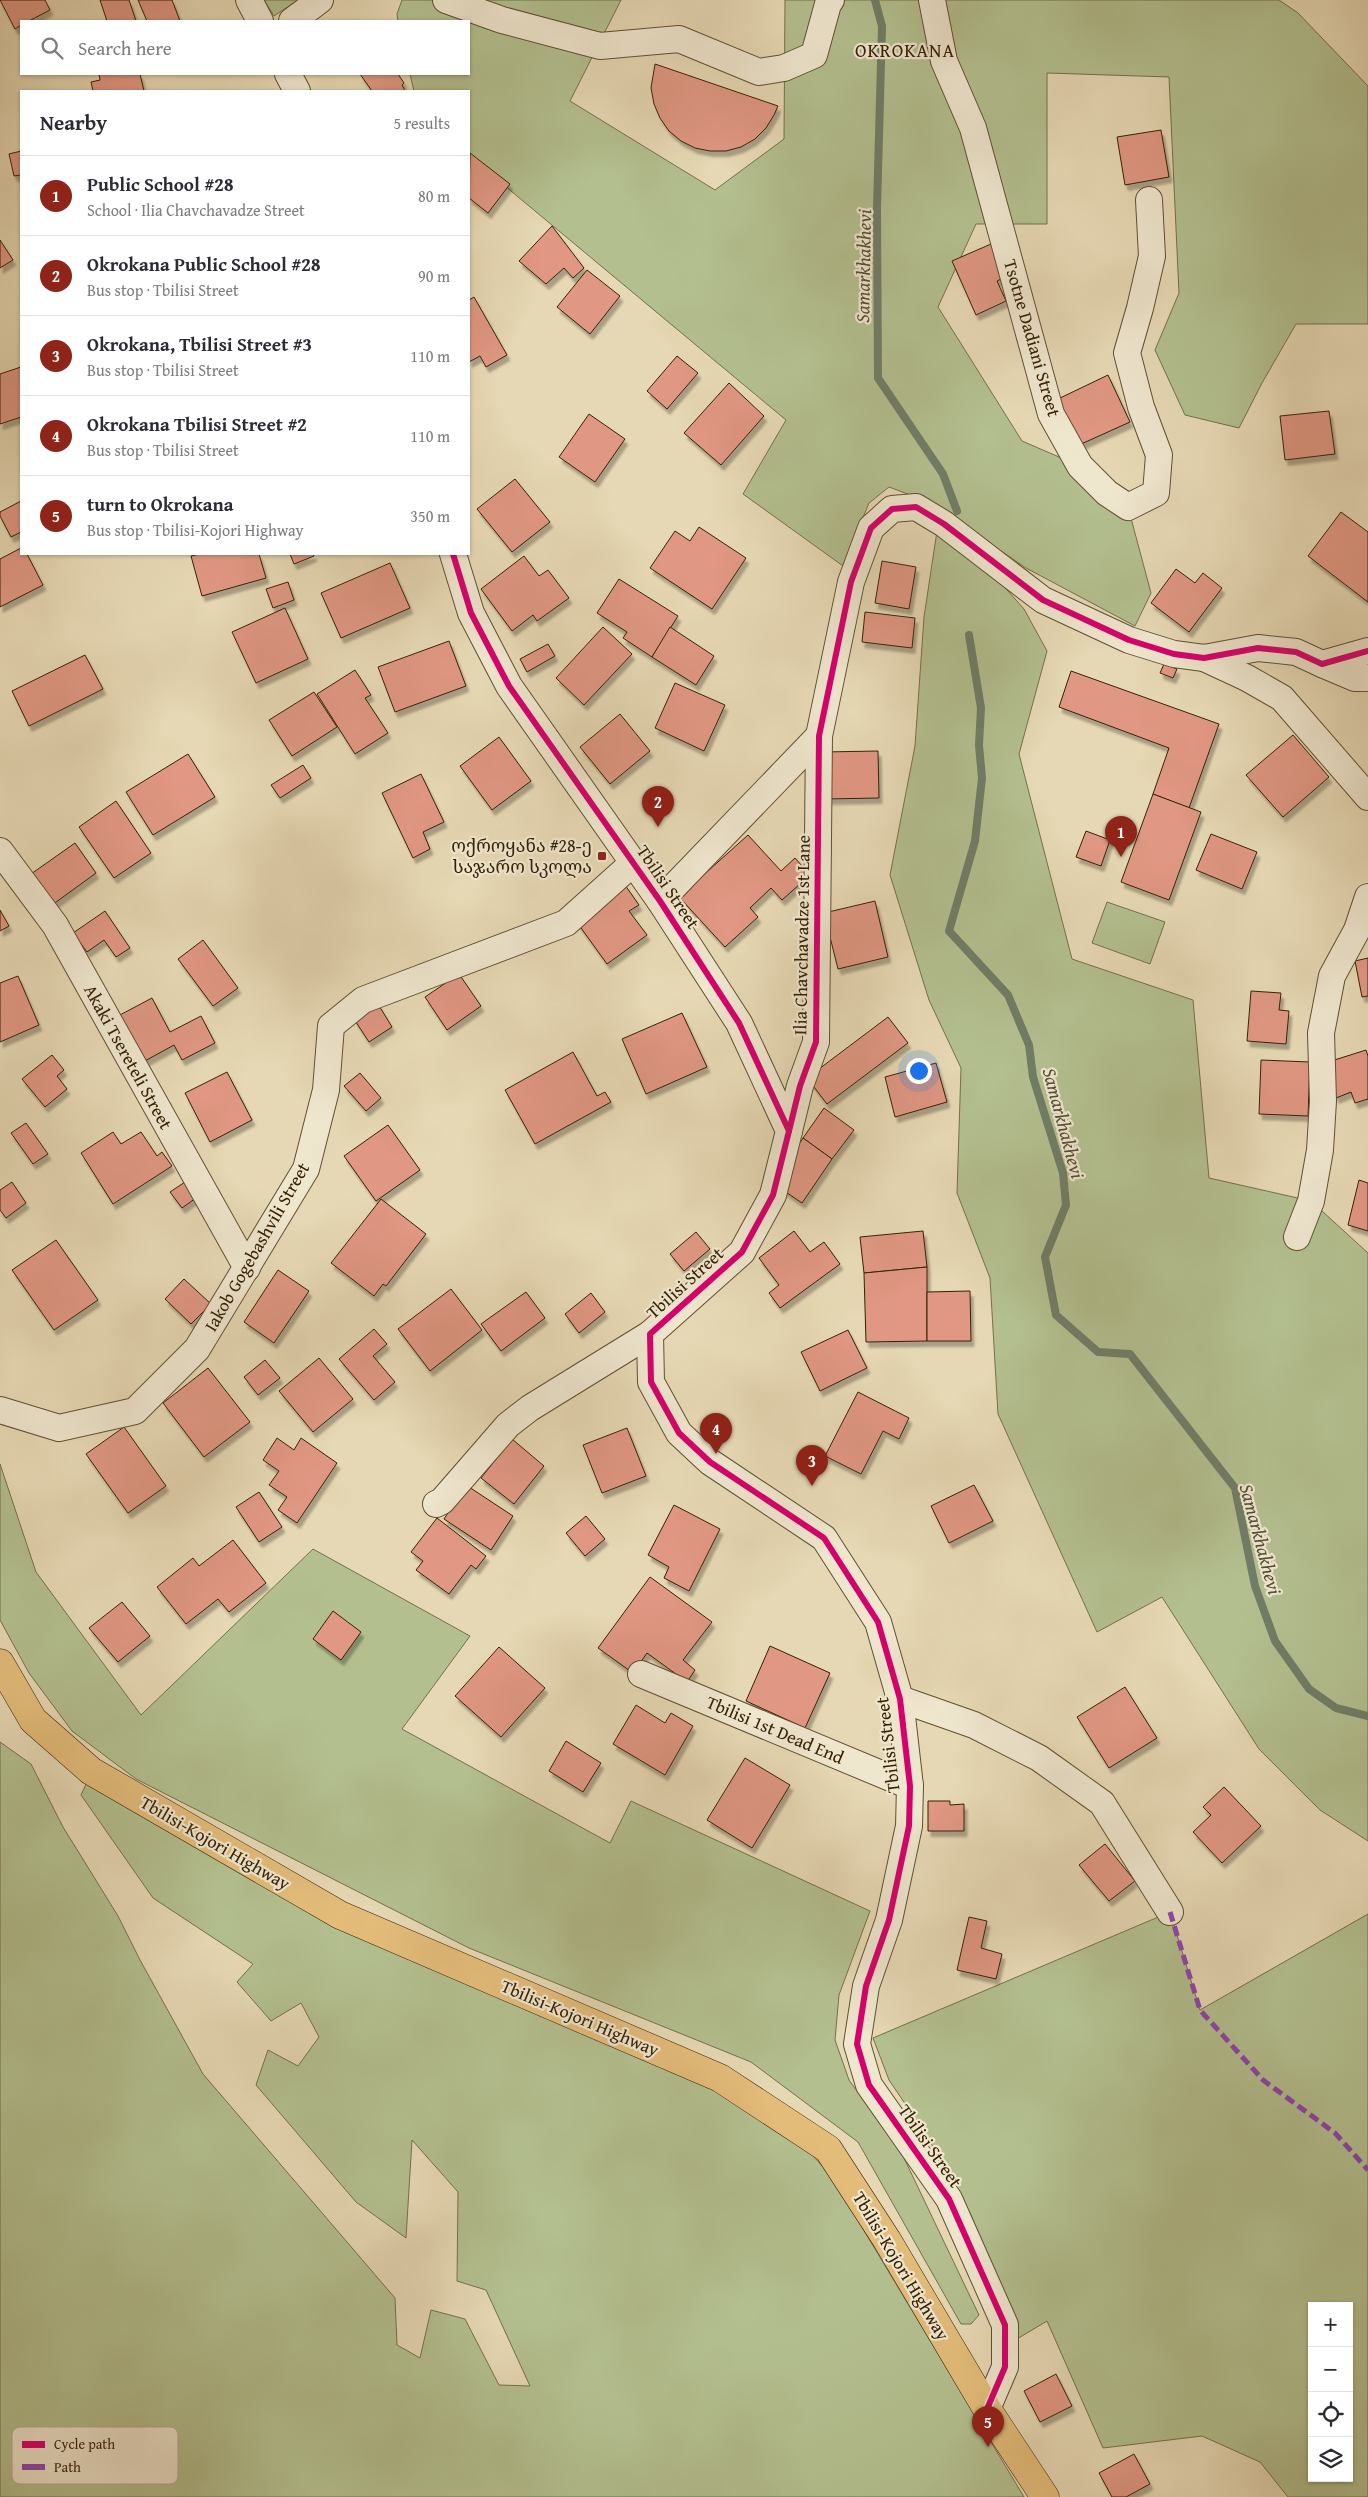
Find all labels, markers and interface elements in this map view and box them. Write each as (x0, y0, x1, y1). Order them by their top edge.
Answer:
search box (20, 20, 470, 75)
icon: search (38, 34, 66, 62)
text: Search here (78, 34, 172, 62)
district label: OKROKANA (855, 36, 955, 64)
text: Nearby (40, 107, 107, 138)
text: 5 results (393, 111, 450, 135)
text: Public School #28 (87, 170, 234, 198)
text: 1 (52, 184, 60, 208)
text: 80 m (418, 184, 450, 208)
text: School · Ilia Chavchavadze Street (87, 198, 305, 222)
water label: Samarkhakhevi (848, 209, 878, 323)
text: Okrokana Public School #28 (87, 250, 321, 278)
street label: Tsotne Dadiani Street (997, 256, 1068, 420)
text: 2 (52, 264, 60, 288)
text: 90 m (418, 264, 450, 288)
text: Bus stop · Tbilisi Street (87, 278, 239, 302)
text: Okrokana, Tbilisi Street #3 (87, 330, 312, 358)
text: 3 (52, 344, 60, 368)
text: 110 m (410, 344, 450, 368)
text: Bus stop · Tbilisi Street (87, 358, 239, 382)
text: Okrokana Tbilisi Street #2 (87, 410, 307, 438)
text: 4 (52, 424, 60, 448)
text: 110 m (410, 424, 450, 448)
text: Bus stop · Tbilisi Street (87, 438, 239, 462)
text: turn to Okrokana (87, 490, 234, 518)
text: 5 (52, 504, 60, 528)
text: 350 m (410, 504, 450, 528)
text: Bus stop · Tbilisi-Kojori Highway (87, 518, 304, 542)
pin: 2 (642, 786, 674, 827)
pin: 1 (1105, 816, 1137, 857)
place label: ოქროყანა #28-ე საჯარო სკოლა (451, 832, 592, 880)
street label: Ilia Chavchavadze 1st Lane (786, 835, 817, 1035)
street label: Tbilisi Street (630, 839, 707, 935)
marker: ოქროყანა #28-ე საჯარო სკოლა (596, 850, 608, 862)
street label: Akaki Tsereteli Street (77, 979, 180, 1135)
your location (906, 1058, 932, 1084)
water label: Samarkhakhevi (1036, 1065, 1092, 1182)
street label: Iakob Gogebashvili Street (197, 1157, 316, 1336)
street label: Tbilisi Street (640, 1240, 730, 1325)
pin: 4 (700, 1413, 732, 1454)
pin: 3 (796, 1445, 828, 1486)
water label: Samarkhakhevi (1233, 1481, 1289, 1598)
street label: Tbilisi 1st Dead End (702, 1688, 849, 1771)
street label: Tbilisi Street (868, 1695, 907, 1794)
street label: Tbilisi-Kojori Highway (135, 1789, 295, 1897)
street label: Tbilisi-Kojori Highway (497, 1972, 663, 2063)
street label: Tbilisi Street (892, 2099, 969, 2193)
street label: Tbilisi-Kojori Highway (846, 2186, 957, 2345)
map controls (1308, 2302, 1353, 2482)
button: + (1308, 2302, 1353, 2347)
button: − (1308, 2347, 1353, 2392)
button: locate (1308, 2392, 1353, 2437)
pin: 5 (972, 2406, 1004, 2447)
legend (12, 2427, 178, 2484)
text: Cycle path (54, 2434, 115, 2454)
button: layers (1308, 2437, 1353, 2482)
text: Path (54, 2457, 81, 2477)

